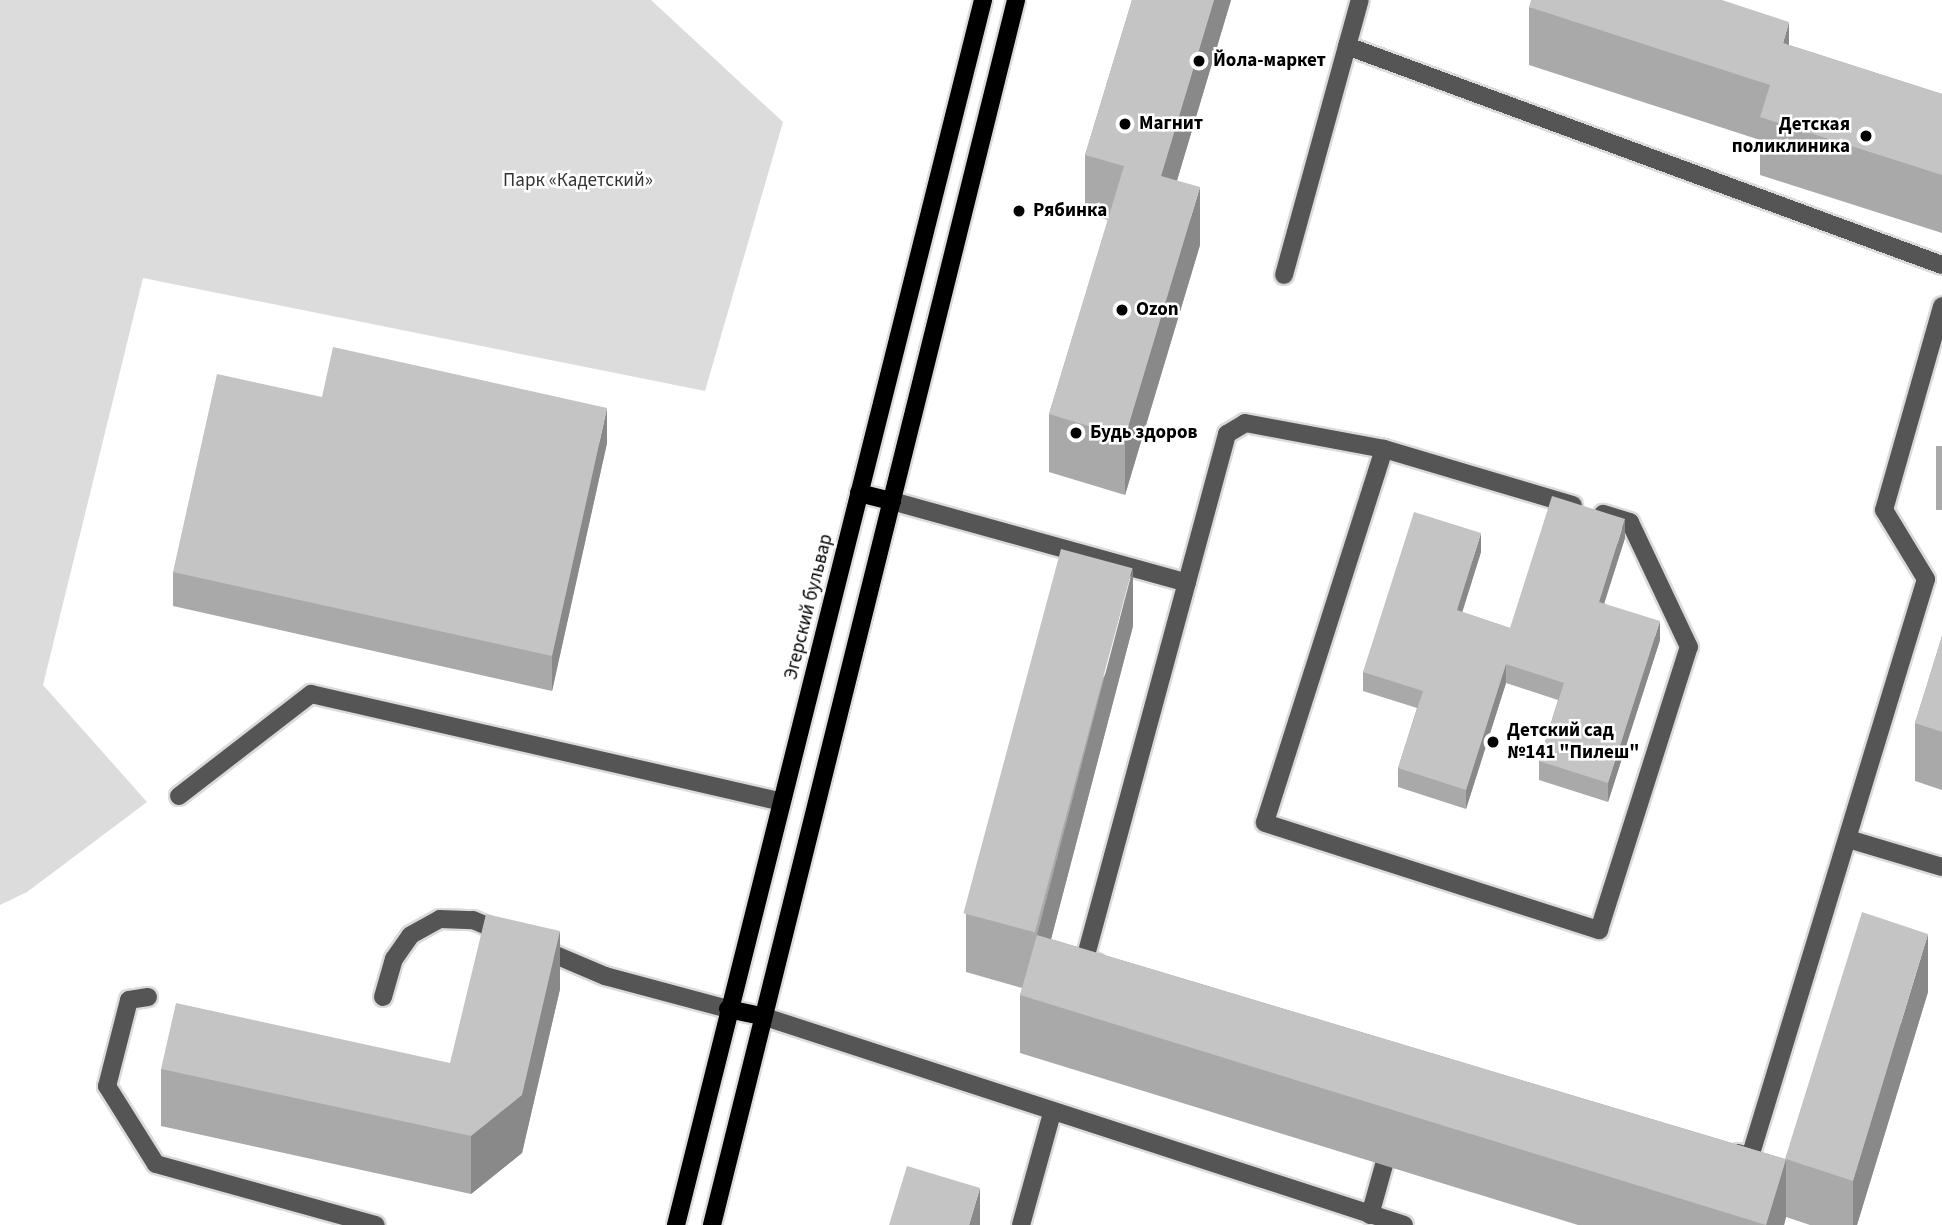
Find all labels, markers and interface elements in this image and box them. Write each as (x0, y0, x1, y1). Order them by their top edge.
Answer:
place label: Йола-маркет (1213, 50, 1326, 72)
marker: Йола-маркет (1191, 53, 1207, 69)
place label: Магнит (1139, 113, 1203, 135)
place label: Детская поликлиника (1732, 114, 1850, 158)
marker: Магнит (1117, 116, 1133, 132)
marker: Детская поликлиника (1856, 126, 1876, 146)
park label: Парк «Кадетский» (503, 170, 653, 192)
place label: Рябинка (1033, 200, 1107, 222)
marker: Рябинка (1011, 203, 1027, 219)
place label: Ozon (1136, 299, 1179, 321)
marker: Ozon (1114, 302, 1130, 318)
place label: Будь здоров (1090, 422, 1197, 444)
marker: Будь здоров (1068, 425, 1084, 441)
street label: Эгерский бульвар (780, 532, 838, 682)
place label: Детский сад №141 "Пилеш" (1507, 720, 1639, 764)
marker: Детский сад №141 "Пилеш" (1485, 734, 1501, 750)

